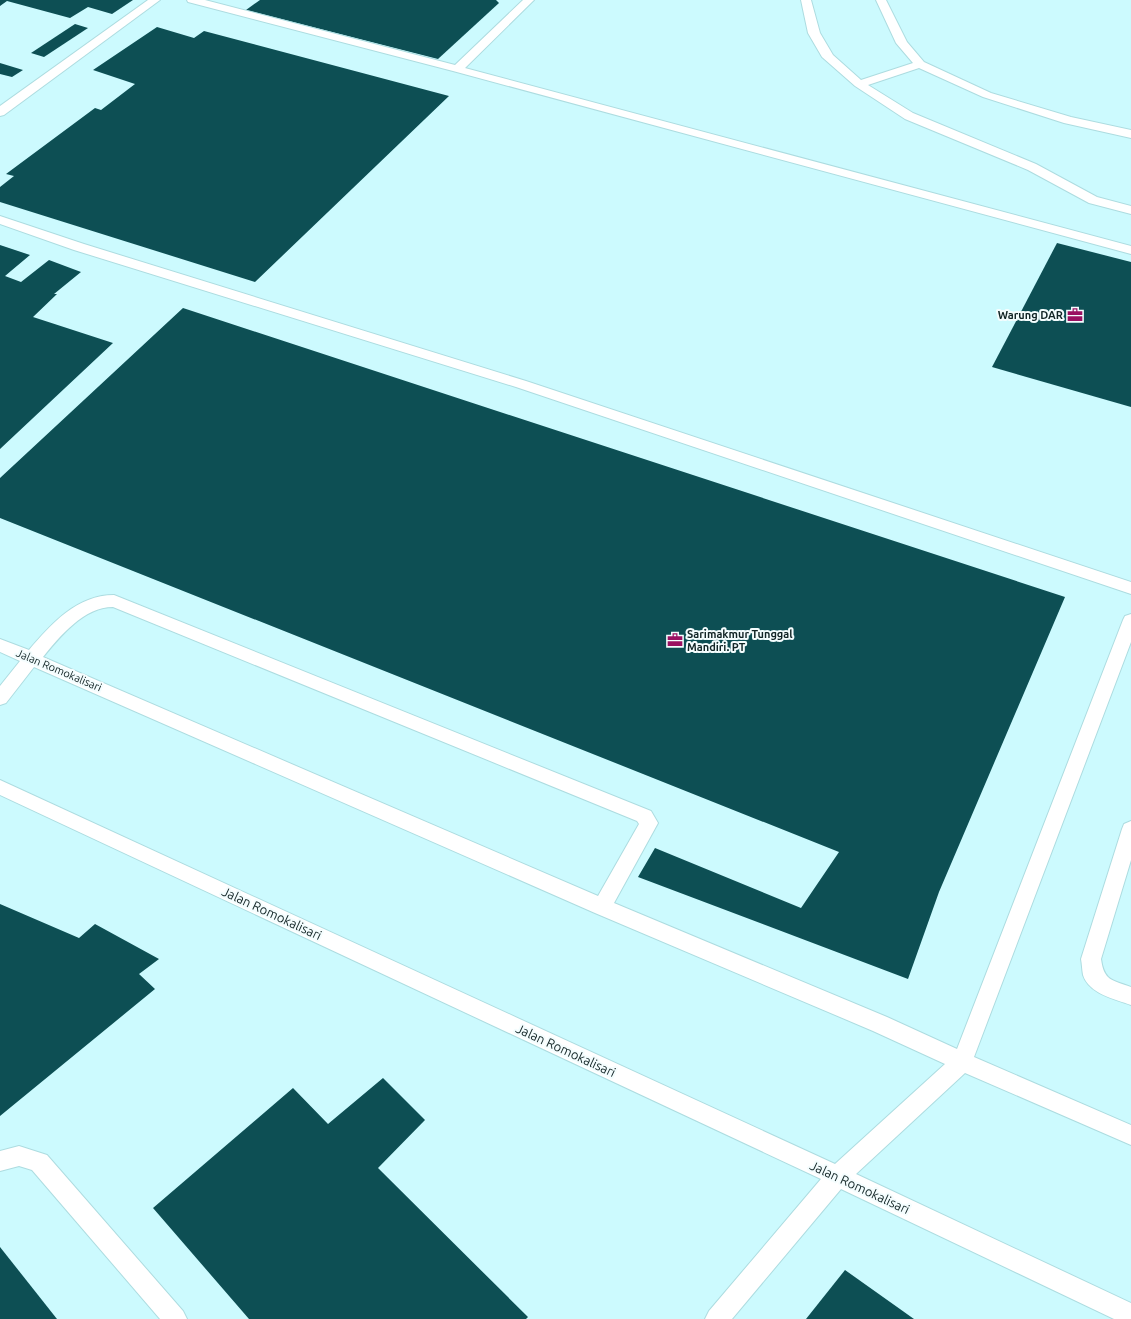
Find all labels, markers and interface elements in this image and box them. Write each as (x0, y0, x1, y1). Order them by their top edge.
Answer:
office icon: Warung DAR (1066, 306, 1084, 324)
place label: Warung DAR (998, 309, 1063, 321)
place label: Sarimakmur Tunggal Mandiri. PT (687, 628, 793, 653)
office icon: Sarimakmur Tunggal Mandiri. PT (666, 631, 684, 649)
street label: Jalan Romokalisari (14, 647, 104, 693)
street label: Jalan Romokalisari (220, 884, 324, 942)
street label: Jalan Romokalisari (514, 1021, 618, 1079)
street label: Jalan Romokalisari (808, 1158, 912, 1216)

